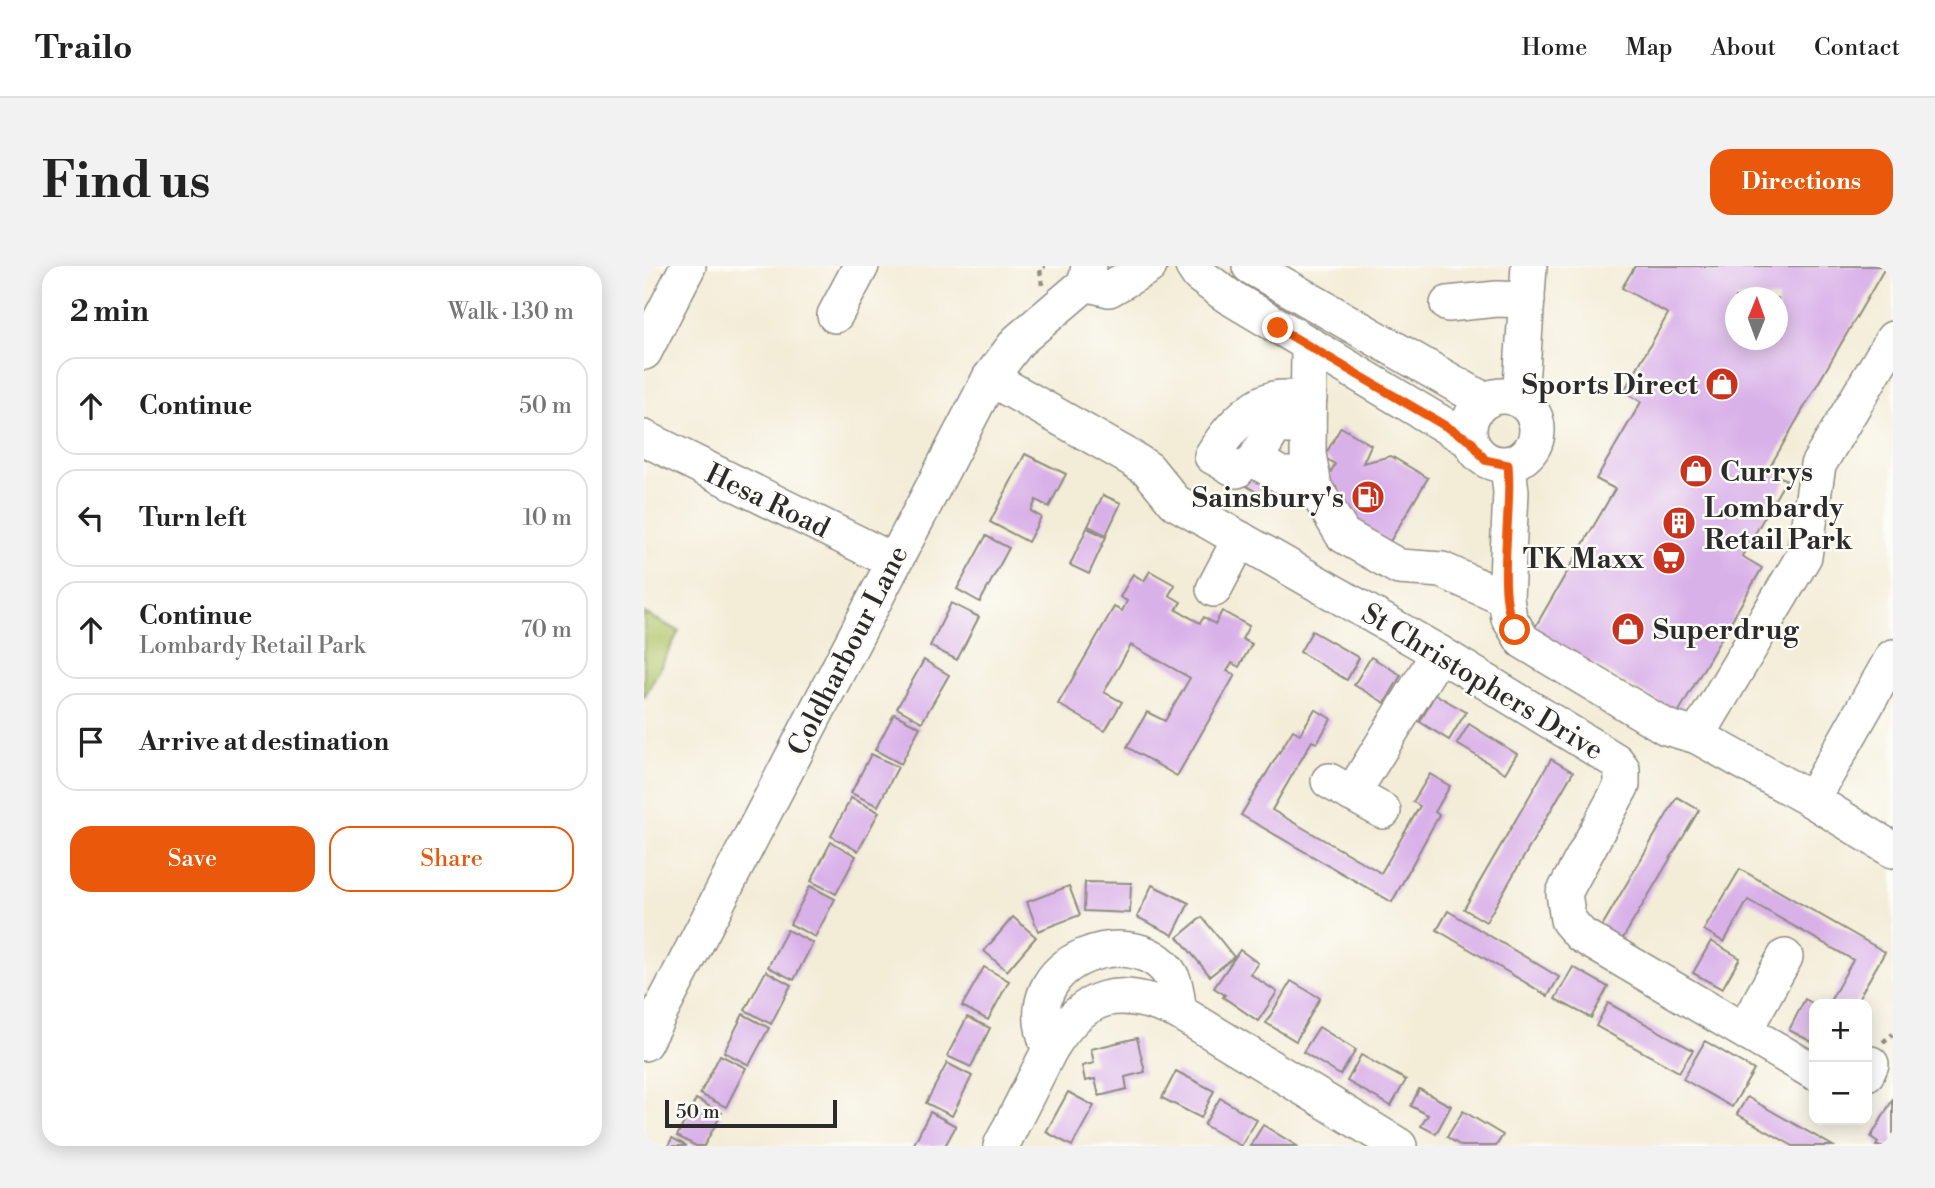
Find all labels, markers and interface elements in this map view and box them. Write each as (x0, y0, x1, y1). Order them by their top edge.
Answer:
text: Trailo (35, 28, 132, 69)
text: Home (1522, 33, 1587, 63)
text: Map (1625, 33, 1673, 63)
text: About (1711, 33, 1776, 63)
text: Contact (1814, 33, 1900, 63)
button: Directions (1710, 149, 1893, 215)
text: Find us (42, 152, 211, 213)
north arrow (1725, 287, 1788, 350)
text: 2 min (70, 293, 149, 331)
text: Walk · 130 m (448, 298, 574, 326)
route end (1262, 312, 1293, 343)
shop icon: Sports Direct (1703, 365, 1741, 403)
place label: Sports Direct (1522, 368, 1699, 403)
icon: ahead (72, 387, 110, 425)
text: Continue (139, 390, 252, 422)
text: 50 m (519, 392, 572, 420)
shop icon: Currys (1677, 452, 1715, 490)
place label: Currys (1720, 455, 1813, 490)
street label: Hesa Road (700, 456, 835, 546)
fuel station icon: Sainsbury's (1349, 478, 1387, 516)
place label: Sainsbury's (1192, 481, 1344, 516)
place label: Lombardy Retail Park (1704, 491, 1853, 558)
icon: left (72, 499, 110, 537)
text: Turn left (139, 502, 247, 534)
text: 10 m (523, 504, 572, 532)
building icon: Lombardy Retail Park (1660, 504, 1698, 542)
supermarket icon: TK Maxx (1650, 539, 1688, 577)
street label: Coldharbour Lane (780, 540, 916, 762)
place label: TK Maxx (1523, 542, 1645, 577)
street label: St Christophers Drive (1355, 596, 1609, 768)
text: Continue (139, 600, 252, 632)
shop icon: Superdrug (1609, 610, 1647, 648)
icon: ahead (72, 611, 110, 649)
place label: Superdrug (1653, 613, 1800, 648)
route start (1499, 614, 1530, 645)
text: 70 m (521, 616, 572, 644)
text: Lombardy Retail Park (139, 632, 366, 660)
icon: arrive (72, 723, 110, 761)
text: Arrive at destination (139, 726, 389, 758)
button: Save (70, 826, 315, 892)
button: Share (329, 826, 574, 892)
map controls (1809, 999, 1872, 1125)
button: + (1809, 999, 1872, 1062)
button: − (1809, 1062, 1872, 1125)
scale bar (665, 1097, 836, 1129)
text: 50 m (676, 1100, 720, 1124)

